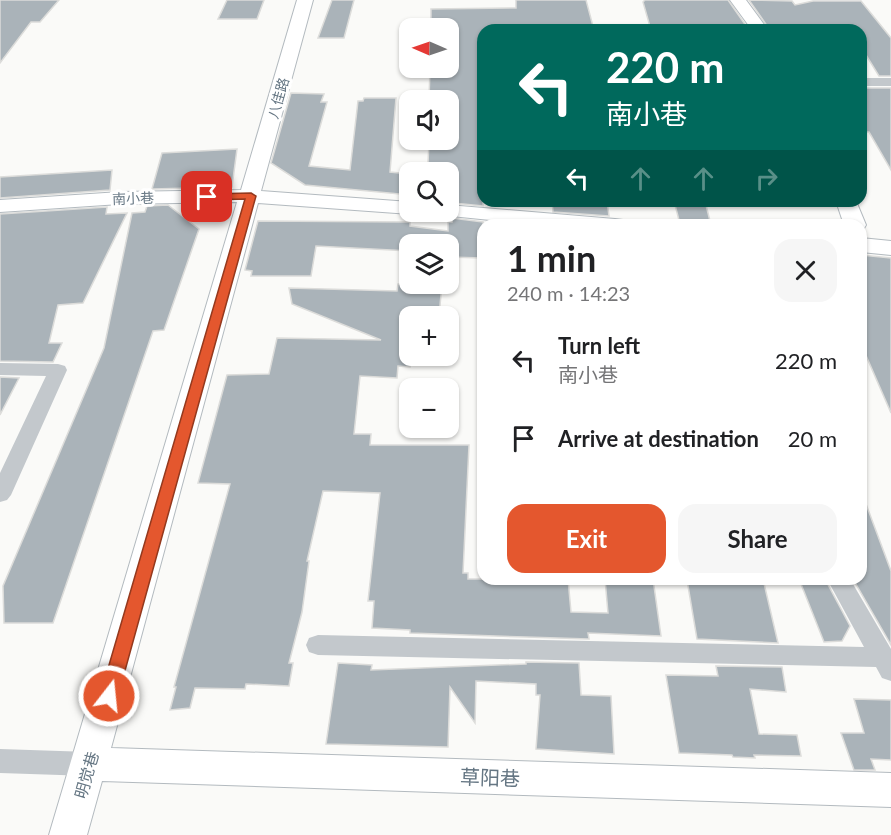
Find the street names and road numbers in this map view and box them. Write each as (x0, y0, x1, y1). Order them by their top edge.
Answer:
street label: 八佳路 (264, 75, 292, 121)
street label: 南小巷 (112, 189, 154, 207)
street label: 明觉巷 (70, 749, 102, 801)
street label: 草阳巷 (460, 764, 520, 790)

